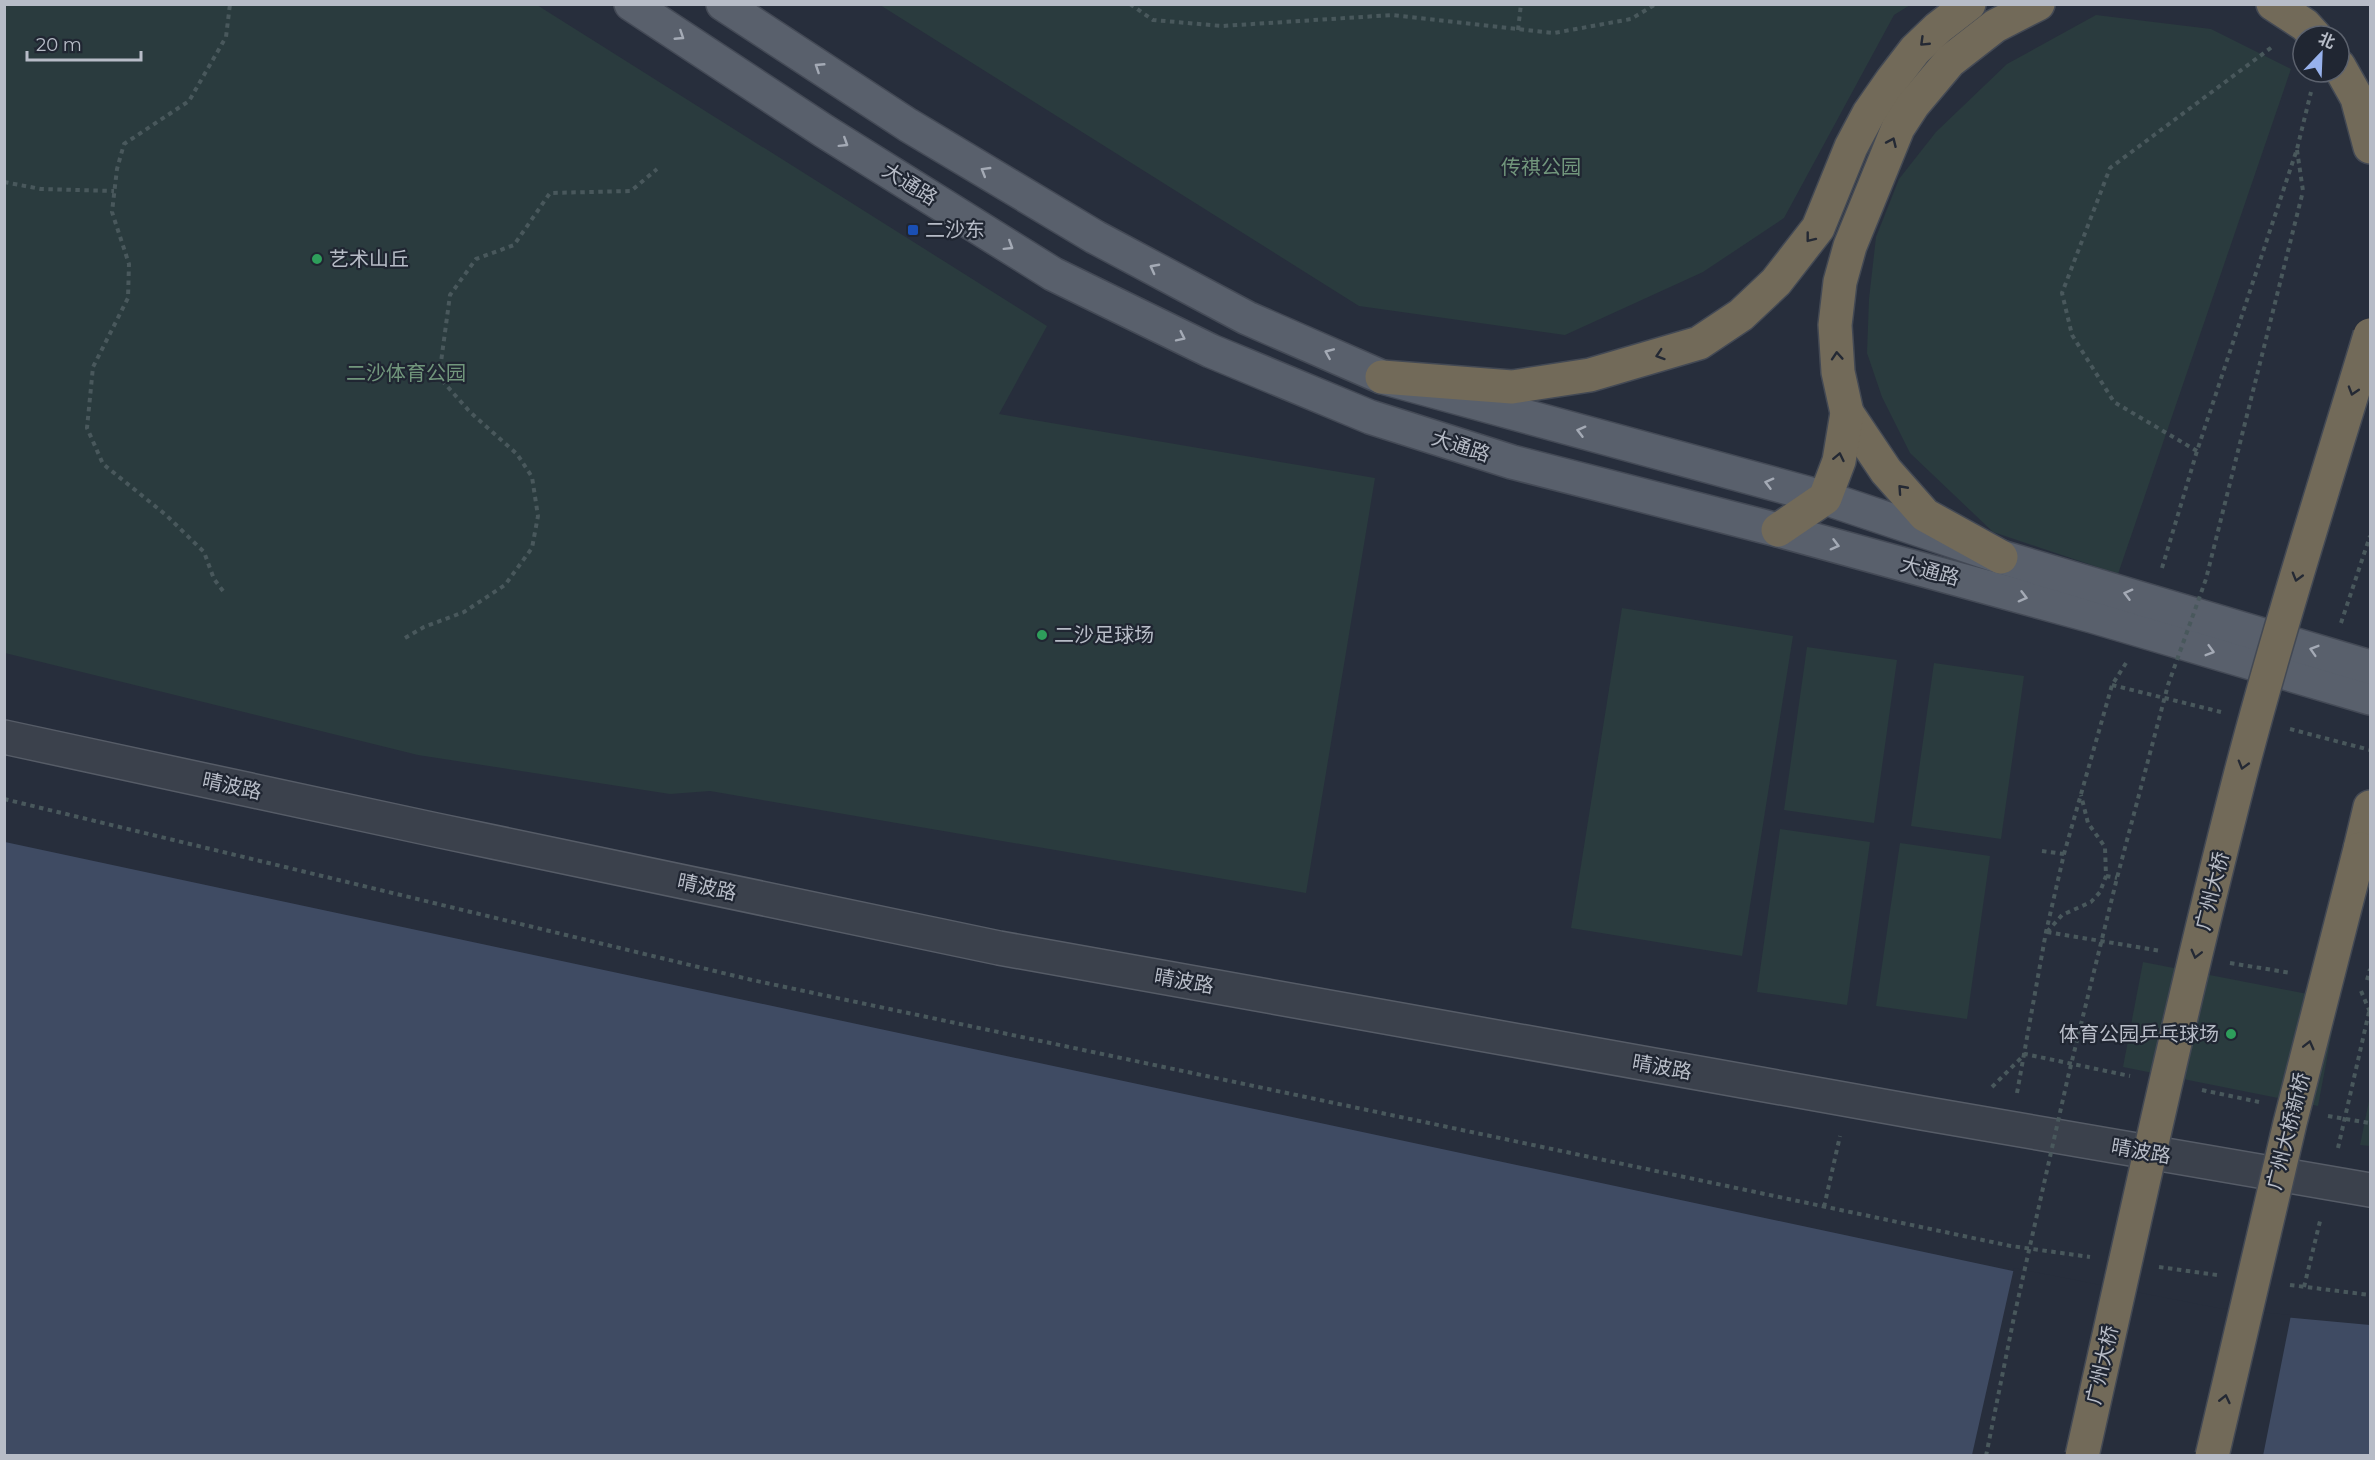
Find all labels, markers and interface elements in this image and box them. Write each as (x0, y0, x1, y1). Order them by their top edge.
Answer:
scale bar (27, 24, 141, 62)
north arrow (2291, 24, 2351, 84)
one-way arrow (674, 29, 684, 41)
text: 北 (2316, 29, 2338, 53)
text: 20 m (36, 34, 82, 56)
one-way arrow (1921, 34, 1932, 45)
one-way arrow (815, 64, 826, 75)
one-way arrow (837, 135, 848, 146)
one-way arrow (1885, 137, 1897, 148)
park label: 传祺公园 (1501, 155, 1581, 179)
street label: 大通路 (878, 158, 942, 210)
one-way arrow (981, 166, 991, 178)
place label: 二沙东 (925, 218, 985, 242)
marker: 二沙东 (906, 223, 920, 237)
one-way arrow (1807, 231, 1818, 242)
one-way arrow (1002, 239, 1013, 250)
place label: 艺术山丘 (329, 247, 409, 271)
marker: 艺术山丘 (310, 252, 324, 266)
one-way arrow (1149, 264, 1160, 275)
one-way arrow (1175, 329, 1186, 341)
one-way arrow (1324, 348, 1335, 360)
one-way arrow (1655, 348, 1666, 361)
one-way arrow (1831, 351, 1844, 360)
park label: 二沙体育公园 (346, 361, 466, 385)
one-way arrow (2348, 385, 2360, 396)
street label: 大通路 (1429, 425, 1493, 467)
one-way arrow (1576, 426, 1587, 438)
one-way arrow (1832, 452, 1845, 462)
one-way arrow (1764, 477, 1774, 490)
one-way arrow (1898, 485, 1909, 496)
one-way arrow (1829, 538, 1840, 550)
street label: 大通路 (1898, 552, 1962, 590)
one-way arrow (2292, 572, 2304, 582)
one-way arrow (2123, 589, 2133, 601)
one-way arrow (2017, 590, 2028, 602)
place label: 二沙足球场 (1054, 623, 1154, 647)
marker: 二沙足球场 (1035, 628, 1049, 642)
one-way arrow (2204, 644, 2215, 656)
one-way arrow (2310, 645, 2320, 657)
one-way arrow (2238, 760, 2251, 770)
street label: 晴波路 (200, 768, 264, 804)
street label: 广州大桥 (2191, 849, 2233, 933)
street label: 晴波路 (675, 869, 739, 905)
one-way arrow (2191, 949, 2204, 959)
street label: 晴波路 (1152, 964, 1216, 998)
place label: 体育公园乒乓球场 (2059, 1022, 2219, 1046)
marker: 体育公园乒乓球场 (2224, 1027, 2238, 1041)
one-way arrow (2302, 1041, 2315, 1051)
street label: 晴波路 (1630, 1050, 1694, 1084)
street label: 广州大桥新桥 (2262, 1070, 2314, 1192)
street label: 晴波路 (2109, 1134, 2173, 1168)
street label: 广州大桥 (2081, 1323, 2123, 1407)
one-way arrow (2218, 1394, 2231, 1404)

